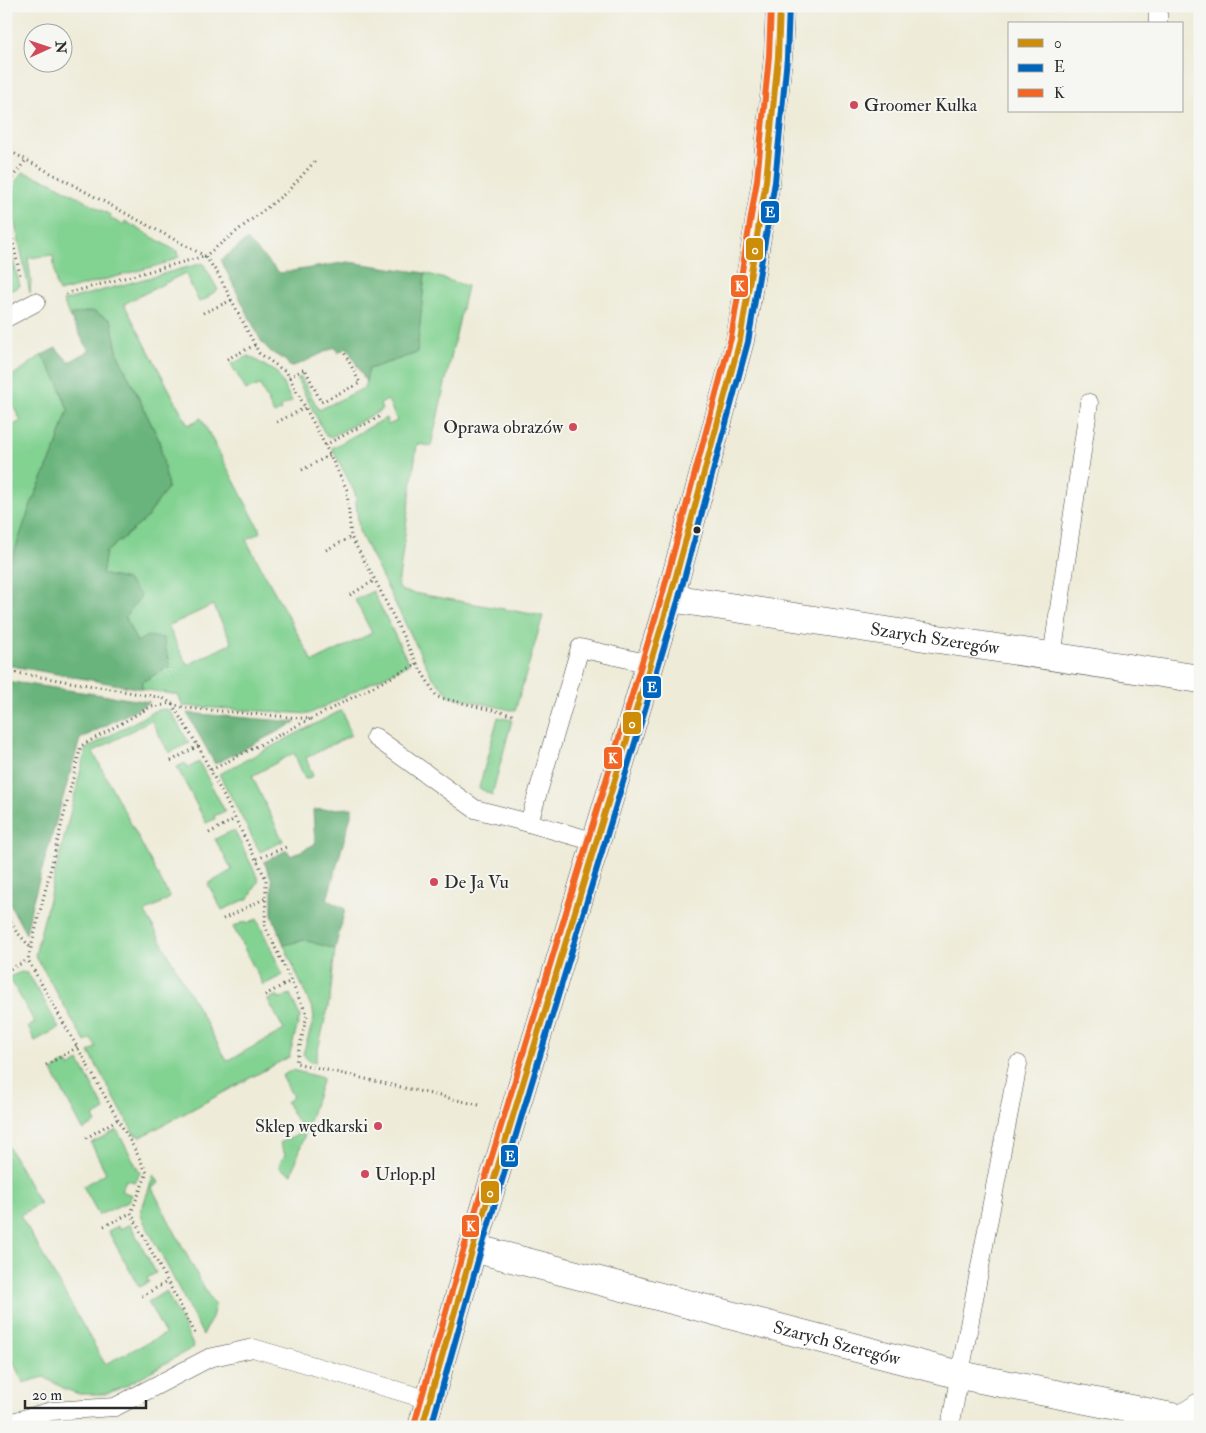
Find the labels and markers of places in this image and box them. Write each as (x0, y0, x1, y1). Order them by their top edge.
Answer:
place label: Groomer Kulka (864, 94, 978, 117)
marker: Groomer Kulka (848, 99, 860, 111)
place label: Oprawa obrazów (443, 416, 564, 439)
marker: Oprawa obrazów (567, 421, 579, 433)
unlabelled marker (692, 525, 702, 535)
place label: De Ja Vu (444, 871, 509, 894)
marker: De Ja Vu (428, 876, 440, 888)
place label: Sklep wędkarski (255, 1115, 368, 1138)
marker: Sklep wędkarski (372, 1120, 384, 1132)
place label: Urlop.pl (375, 1163, 436, 1186)
marker: Urlop.pl (359, 1168, 371, 1180)

